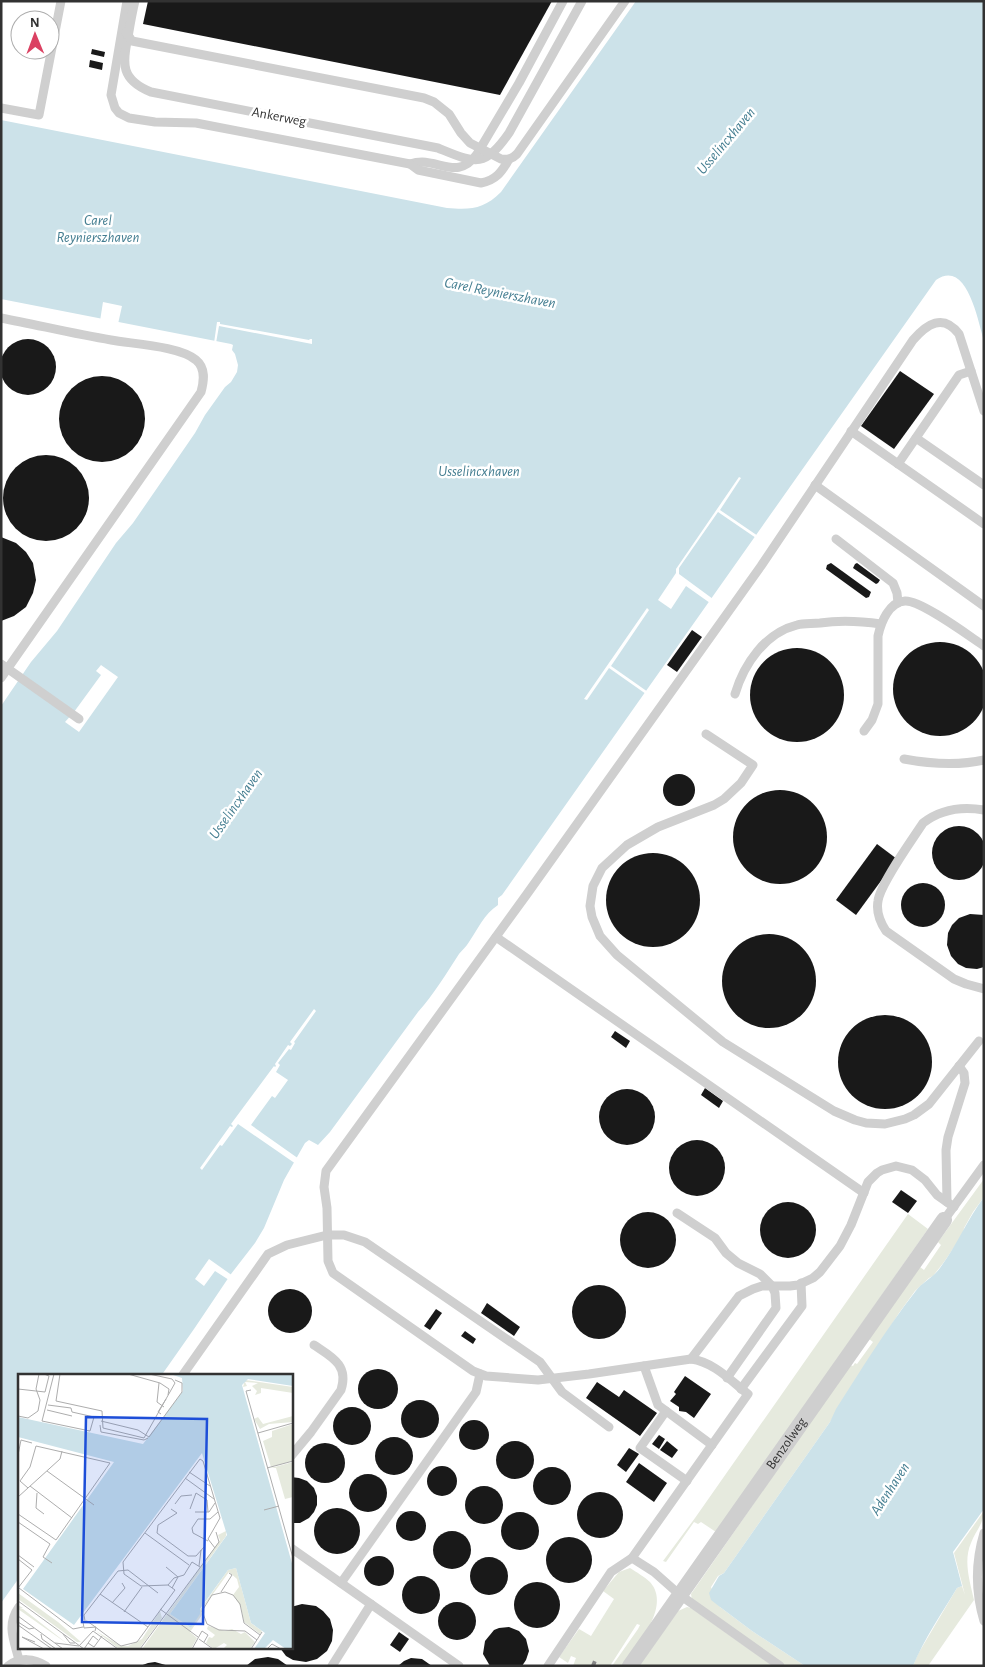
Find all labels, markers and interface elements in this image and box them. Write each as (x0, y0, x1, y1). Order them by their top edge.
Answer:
north arrow (10, 10, 60, 60)
text: N (30, 16, 40, 30)
street label: Ankerweg (251, 105, 307, 129)
water label: Usselincxhaven (694, 105, 758, 177)
water label: Carel Reynierszhaven (57, 213, 139, 245)
water label: Carel Reynierszhaven (443, 275, 557, 311)
water label: Usselincxhaven (438, 464, 520, 479)
water label: Usselincxhaven (206, 766, 266, 842)
inset map (18, 1374, 292, 1650)
street label: Benzolweg (764, 1415, 810, 1472)
water label: Adenhaven (867, 1460, 912, 1519)

